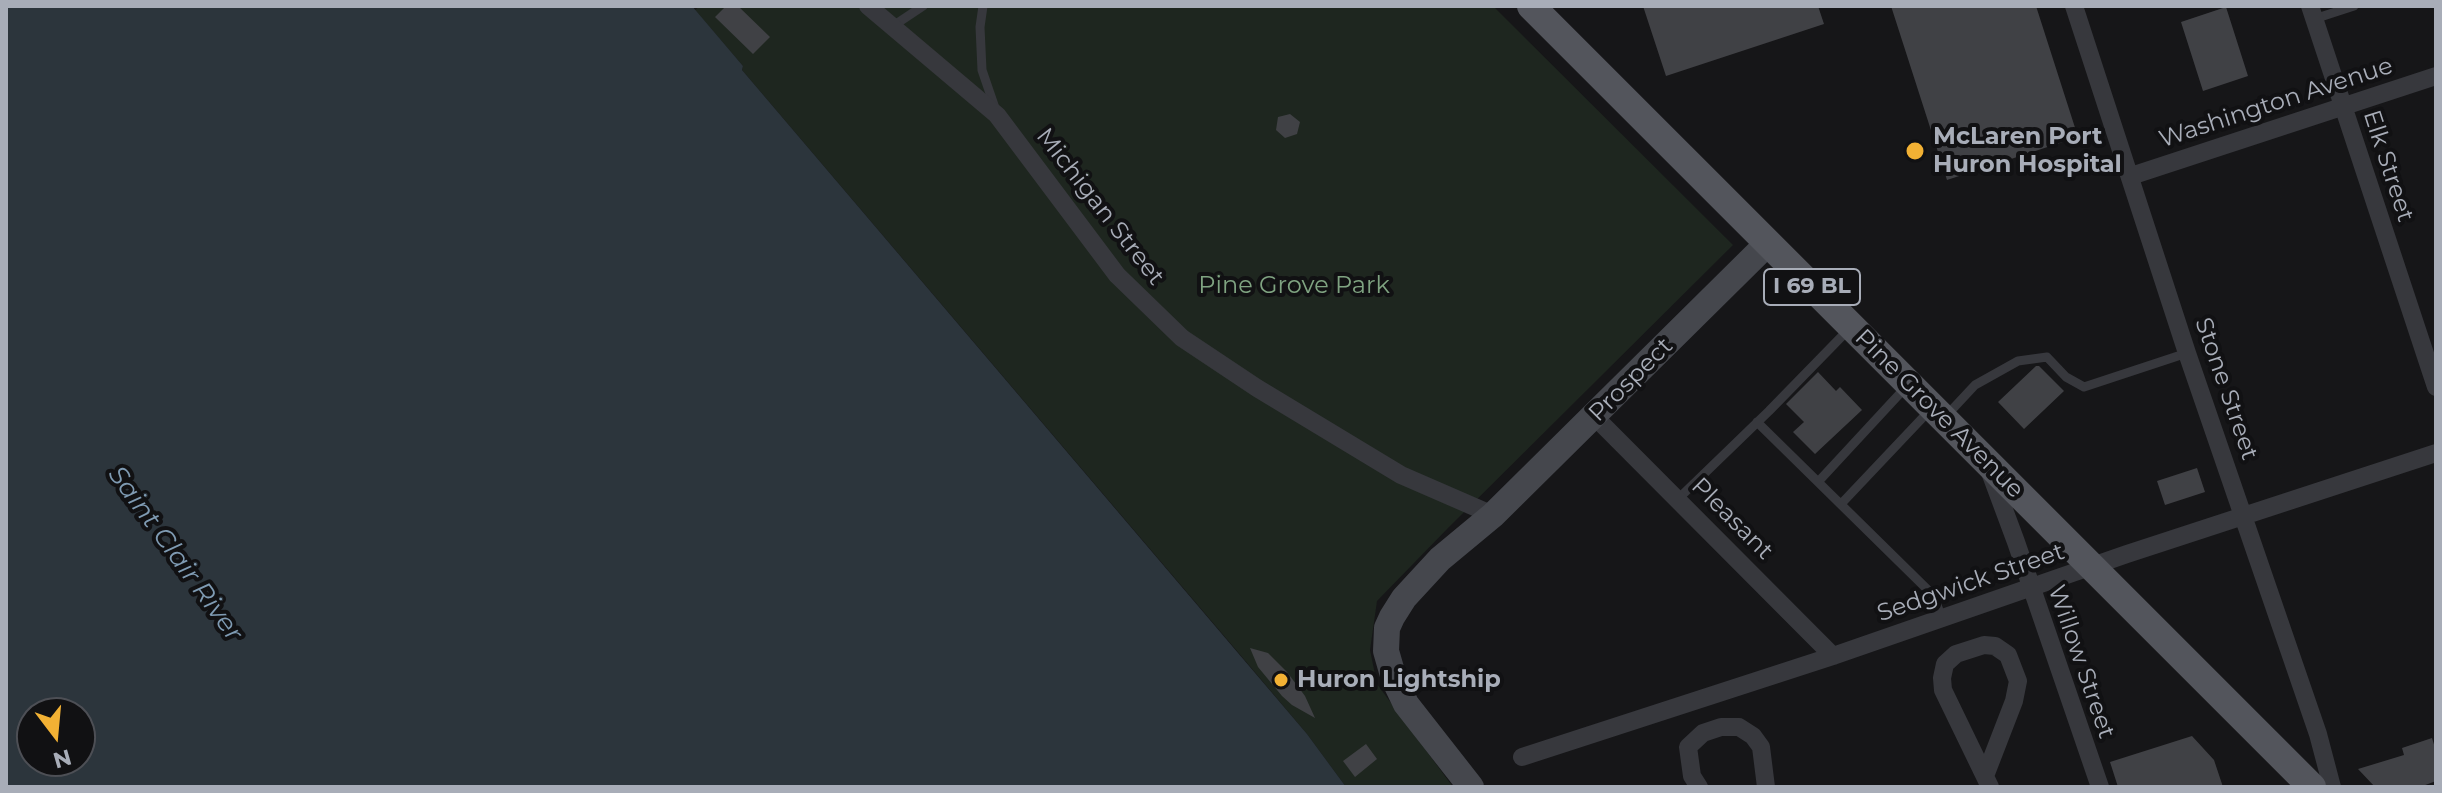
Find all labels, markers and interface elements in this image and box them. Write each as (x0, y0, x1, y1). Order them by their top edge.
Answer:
street label: Washington Avenue (2156, 52, 2396, 154)
street label: Elk Street (2356, 107, 2420, 225)
street label: Michigan Street (1030, 123, 1170, 291)
place label: McLaren Port Huron Hospital (1933, 123, 2122, 179)
marker: McLaren Port Huron Hospital (1904, 140, 1926, 162)
road number: I 69 BL (1764, 269, 1860, 305)
park label: Pine Grove Park (1198, 272, 1390, 300)
street label: Stone Street (2188, 314, 2264, 464)
street label: Pine Grove Avenue (1848, 323, 2030, 505)
street label: Prospect (1583, 332, 1679, 428)
water label: Saint Clair River (101, 460, 249, 648)
street label: Pleasant (1685, 472, 1779, 566)
street label: Sedgwick Street (1874, 537, 2068, 629)
street label: Willow Street (2041, 582, 2121, 742)
place label: Huron Lightship (1297, 666, 1501, 694)
marker: Huron Lightship (1272, 671, 1290, 689)
north arrow (16, 697, 96, 777)
text: N (50, 743, 74, 774)

